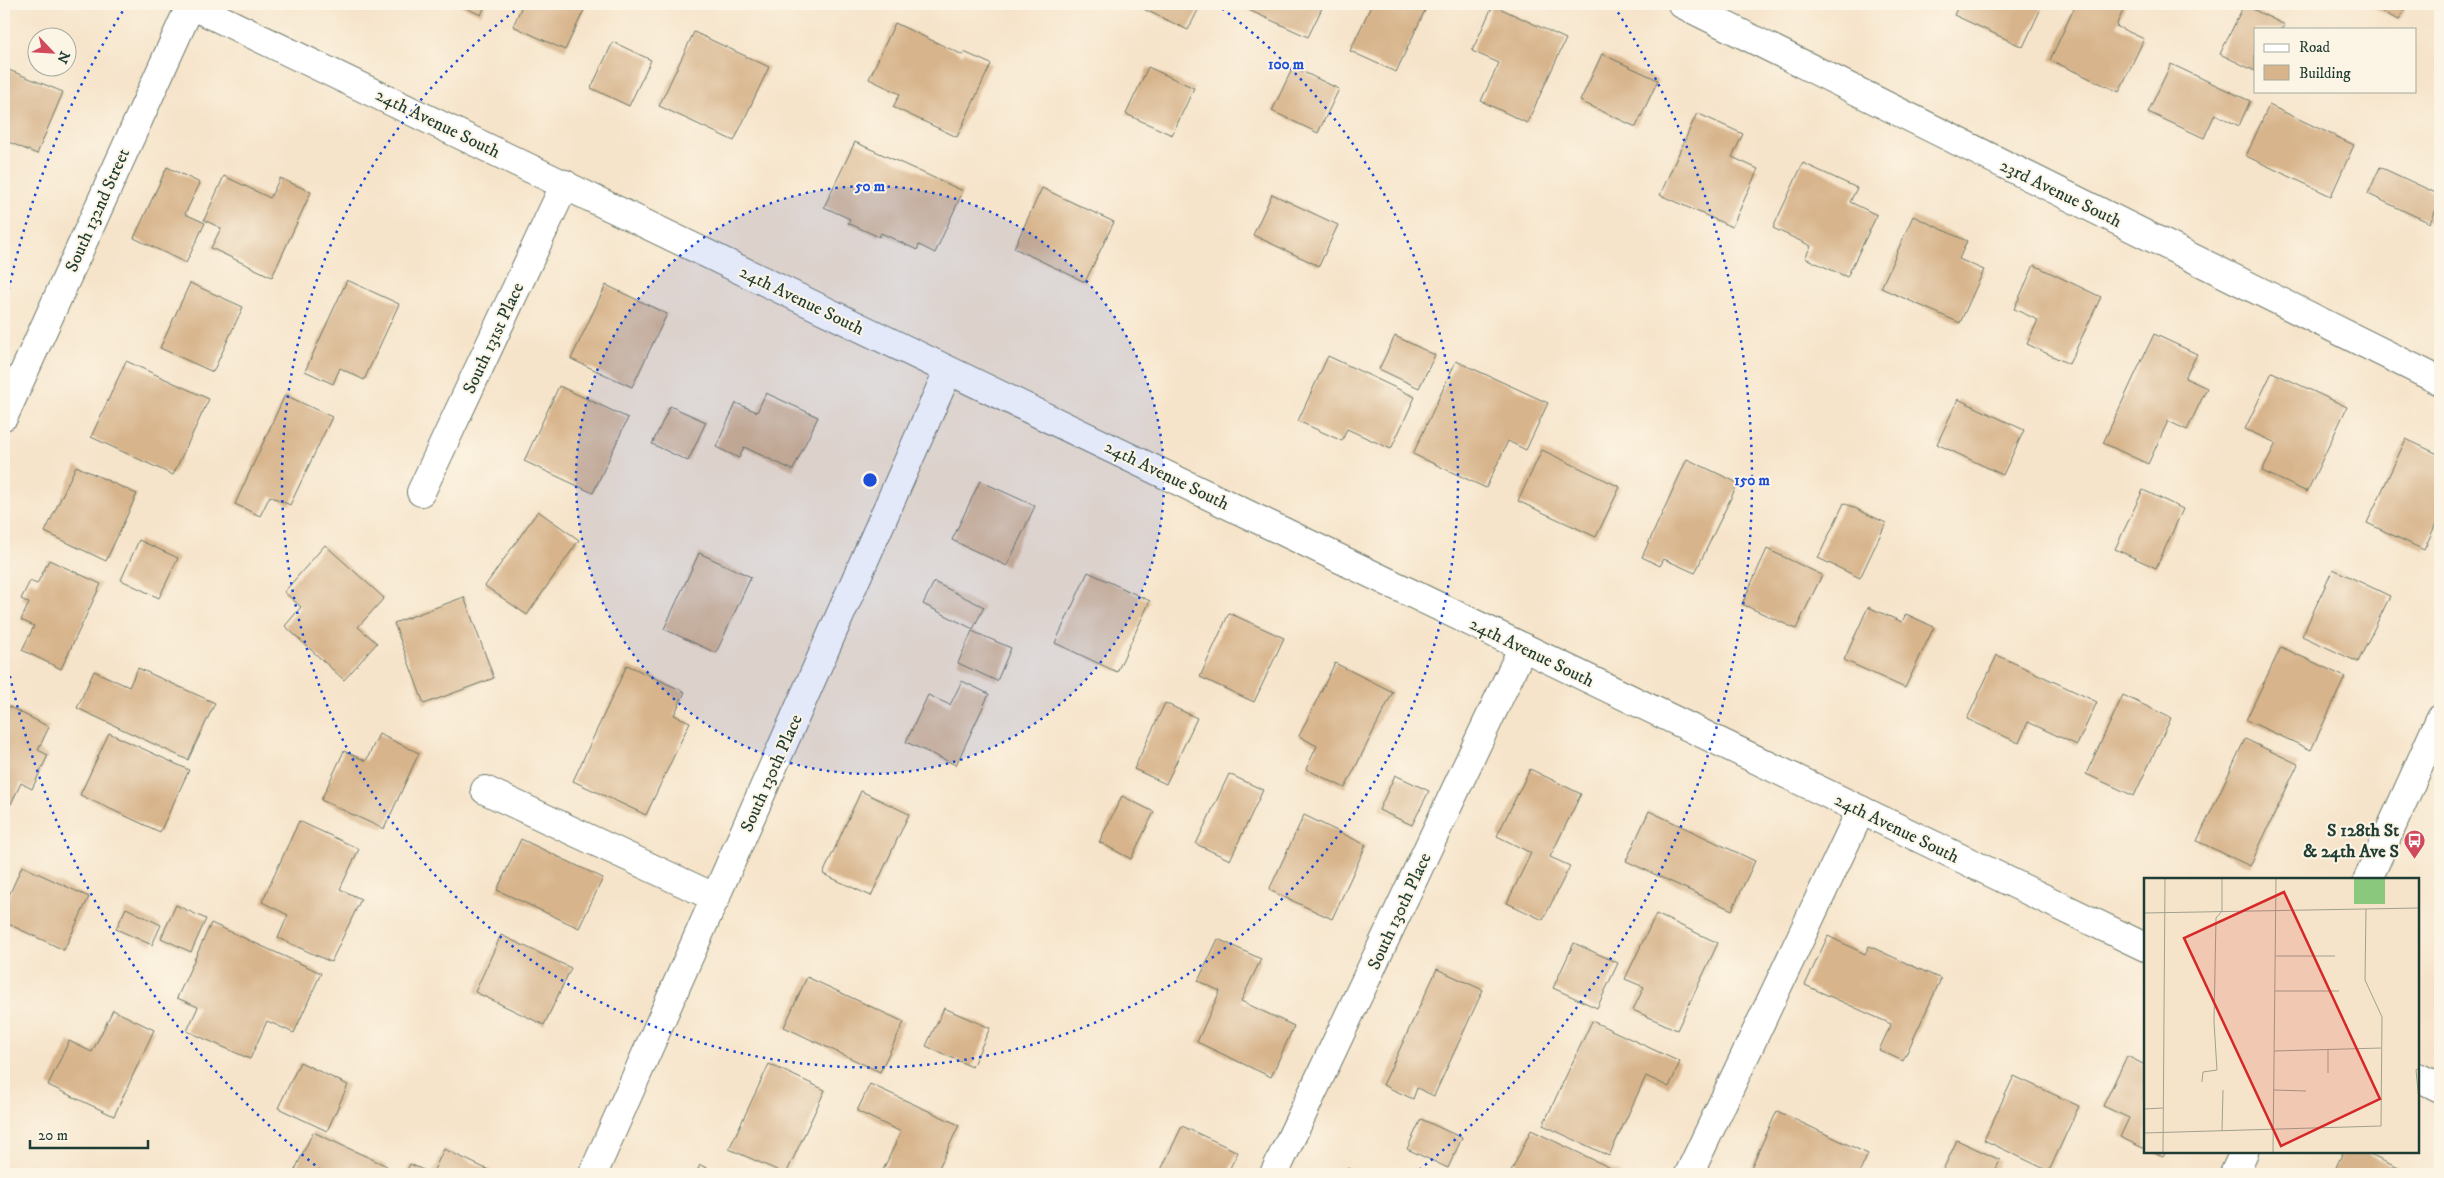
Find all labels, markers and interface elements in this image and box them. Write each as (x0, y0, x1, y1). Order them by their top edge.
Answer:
north arrow (28, 28, 78, 78)
legend (2254, 28, 2416, 92)
text: Road (2299, 38, 2331, 57)
text: N (52, 48, 73, 67)
text: 100 m (1268, 55, 1305, 74)
text: Building (2299, 64, 2351, 83)
street label: 24th Avenue South (372, 84, 504, 164)
street label: South 132nd Street (61, 145, 135, 276)
street label: 23rd Avenue South (1996, 155, 2126, 233)
text: 50 m (854, 177, 886, 196)
street label: 24th Avenue South (736, 261, 868, 341)
street label: South 131st Place (459, 279, 529, 398)
street label: 24th Avenue South (1101, 436, 1233, 516)
centre of rings (861, 471, 879, 489)
text: 150 m (1734, 471, 1770, 490)
street label: 24th Avenue South (1466, 613, 1598, 693)
street label: South 130th Place (736, 711, 808, 836)
street label: 24th Avenue South (1831, 789, 1963, 869)
place label: S 128th St & 24th Ave S (2303, 820, 2399, 863)
bus stop icon: S 128th St & 24th Ave S (2403, 828, 2427, 859)
street label: South 130th Place (1363, 849, 1437, 973)
inset map (2144, 878, 2419, 1153)
scale bar (30, 1118, 148, 1150)
text: 20 m (38, 1126, 68, 1145)

